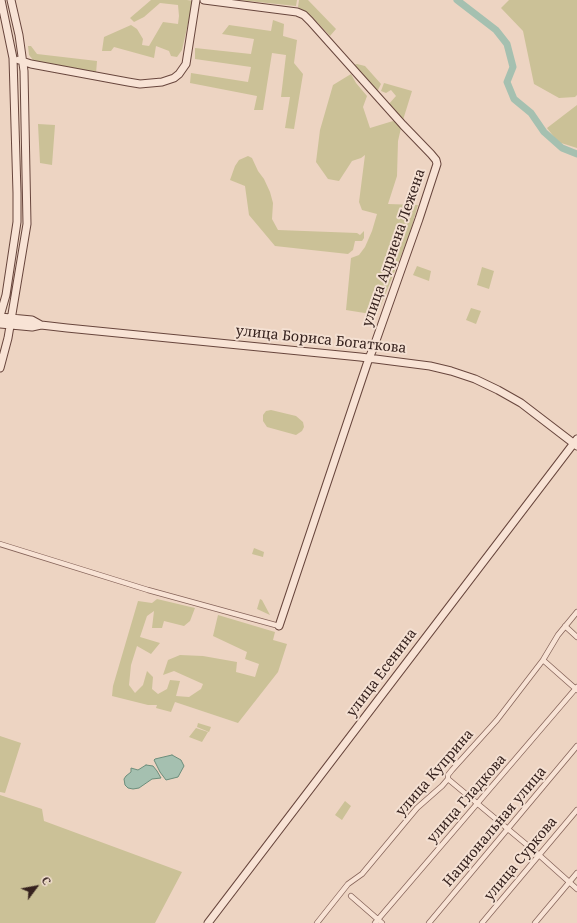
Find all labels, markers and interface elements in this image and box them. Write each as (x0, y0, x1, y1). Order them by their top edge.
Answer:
street label: улица Адриена Лежена (359, 167, 429, 329)
street label: улица Бориса Богаткова (235, 323, 407, 357)
street label: улица Есенина (343, 626, 421, 720)
street label: улица Куприна (393, 726, 477, 820)
street label: улица Гладкова (424, 751, 510, 847)
street label: Национальная улица (440, 764, 550, 890)
street label: улица Суркова (481, 814, 561, 904)
north arrow (16, 867, 56, 907)
text: С (38, 873, 55, 887)

